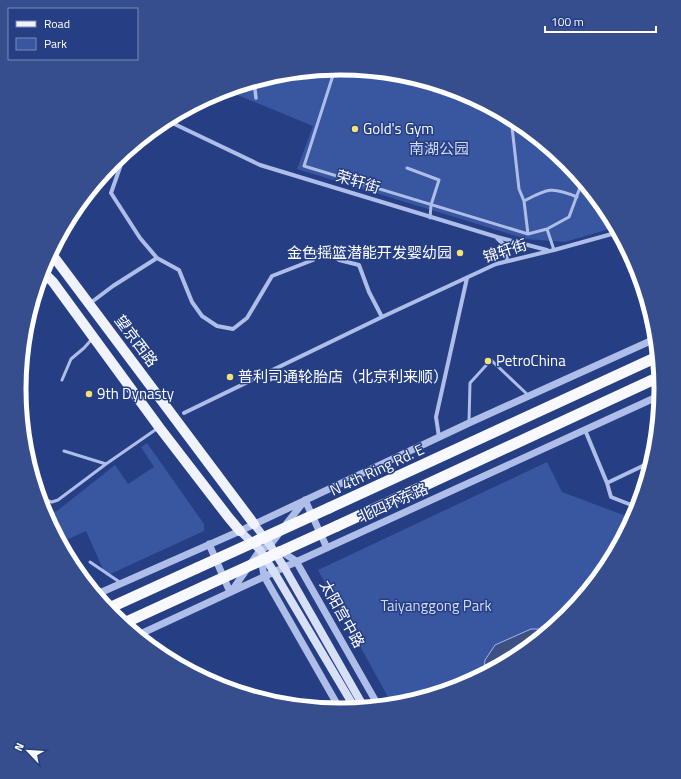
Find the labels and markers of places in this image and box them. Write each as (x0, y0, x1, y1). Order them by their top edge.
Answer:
place label: Gold's Gym (363, 117, 434, 140)
marker: Gold's Gym (350, 124, 360, 134)
place label: 金色摇篮潜能开发婴幼园 (287, 241, 452, 264)
marker: 金色摇篮潜能开发婴幼园 (455, 248, 465, 258)
place label: PetroChina (496, 349, 566, 372)
marker: PetroChina (483, 356, 493, 366)
place label: 普利司通轮胎店（北京利来顺） (238, 365, 448, 388)
marker: 普利司通轮胎店（北京利来顺） (225, 372, 235, 382)
place label: 9th Dynasty (97, 382, 174, 405)
marker: 9th Dynasty (84, 389, 94, 399)

